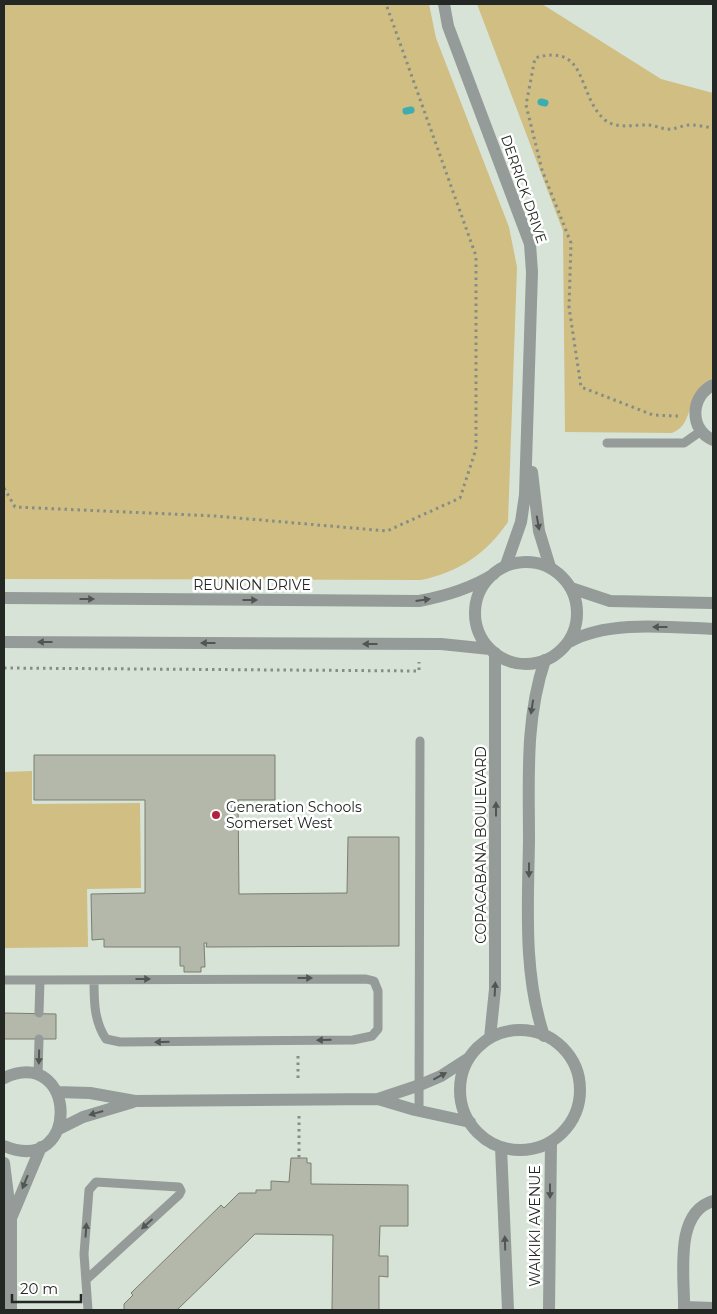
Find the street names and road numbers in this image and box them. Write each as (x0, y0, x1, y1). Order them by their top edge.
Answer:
street label: DERRICK DRIVE (497, 132, 551, 246)
street label: REUNION DRIVE (193, 576, 311, 594)
street label: COPACABANA BOULEVARD (472, 746, 490, 944)
street label: WAIKIKI AVENUE (526, 1165, 544, 1287)

